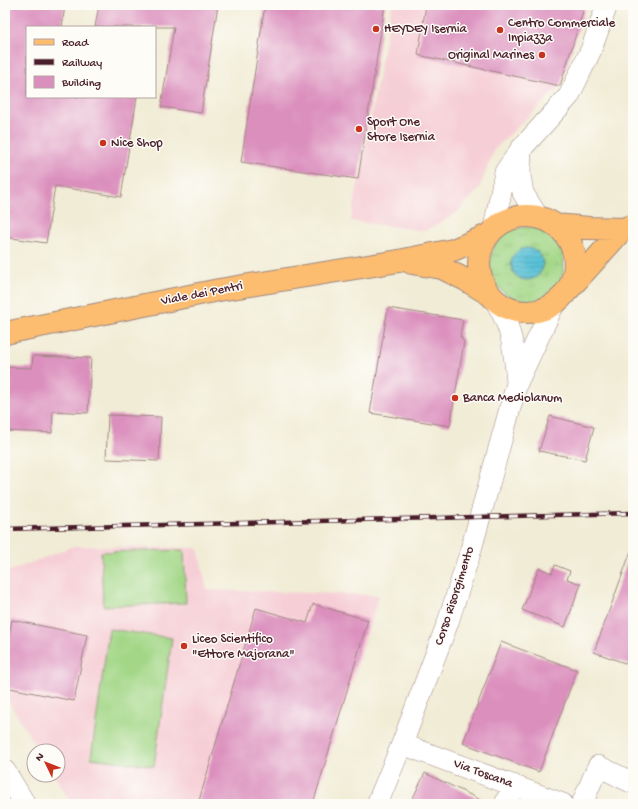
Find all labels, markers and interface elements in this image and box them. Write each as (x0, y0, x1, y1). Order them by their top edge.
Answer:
place label: Centro Commerciale Inpiazza (508, 16, 616, 46)
place label: HEYDEY Isernia (384, 22, 467, 37)
marker: HEYDEY Isernia (371, 24, 381, 34)
marker: Centro Commerciale Inpiazza (495, 25, 505, 35)
legend (26, 26, 156, 98)
text: Road (62, 37, 89, 51)
place label: Original Marines (448, 48, 535, 63)
marker: Original Marines (537, 50, 547, 60)
text: Railway (62, 57, 102, 71)
text: Building (61, 77, 101, 91)
place label: Sport One Store Isernia (367, 115, 436, 145)
marker: Sport One Store Isernia (354, 124, 364, 134)
place label: Nice Shop (111, 136, 163, 151)
marker: Nice Shop (98, 138, 108, 148)
street label: Viale dei Pentri (159, 279, 244, 309)
place label: Banca Mediolanum (462, 391, 562, 406)
marker: Banca Mediolanum (450, 393, 460, 403)
street label: Corso Risorgimento (432, 544, 478, 647)
place label: Liceo Scientifico "Ettore Majorana" (192, 632, 295, 662)
marker: Liceo Scientifico "Ettore Majorana" (179, 641, 189, 651)
north arrow (26, 743, 66, 783)
text: N (33, 751, 47, 764)
street label: Via Toscana (450, 756, 515, 792)

